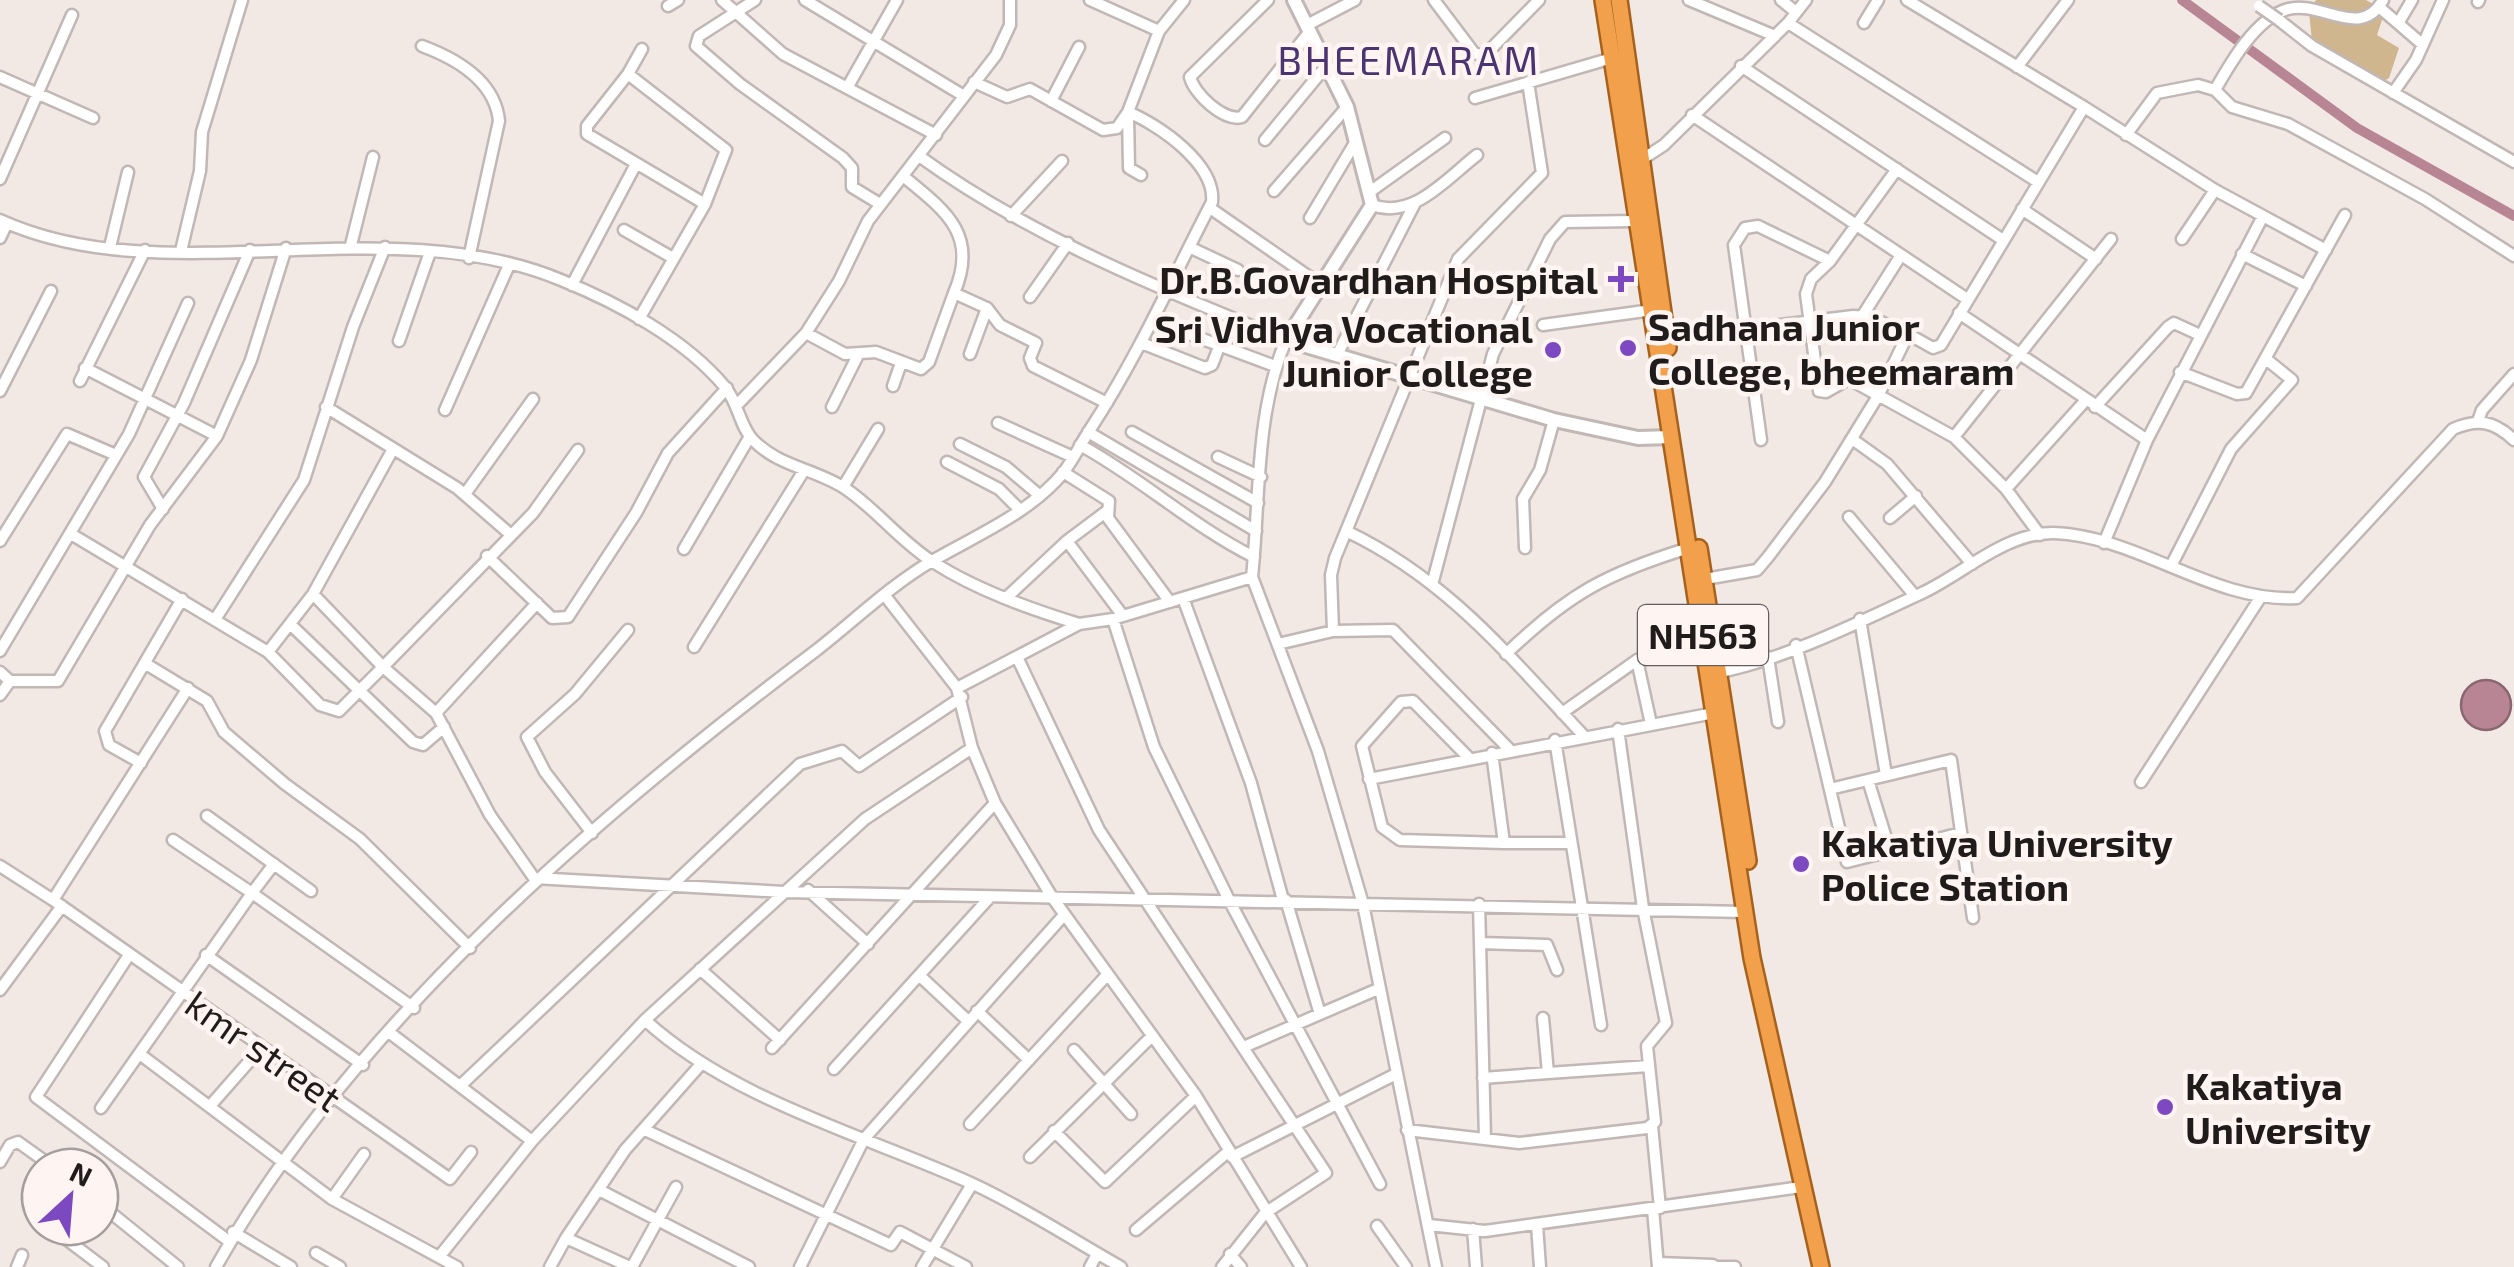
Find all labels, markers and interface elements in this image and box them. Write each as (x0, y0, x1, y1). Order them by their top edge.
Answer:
district label: BHEEMARAM (1277, 35, 1541, 83)
place label: Dr.B.Govardhan Hospital (1159, 256, 1599, 302)
marker: Dr.B.Govardhan Hospital (1608, 266, 1634, 292)
place label: Sadhana Junior College, bheemaram (1648, 303, 2015, 393)
place label: Sri Vidhya Vocational Junior College (1154, 305, 1534, 395)
marker: Sadhana Junior College, bheemaram (1617, 337, 1639, 359)
marker: Sri Vidhya Vocational Junior College (1542, 339, 1564, 361)
road number: NH563 (1638, 605, 1768, 665)
place label: Kakatiya University Police Station (1821, 819, 2173, 909)
marker: Kakatiya University Police Station (1790, 853, 1812, 875)
street label: kmr street (177, 980, 351, 1120)
place label: Kakatiya University (2185, 1062, 2371, 1152)
marker: Kakatiya University (2154, 1096, 2176, 1118)
north arrow (20, 1147, 120, 1247)
text: N (65, 1154, 98, 1193)

